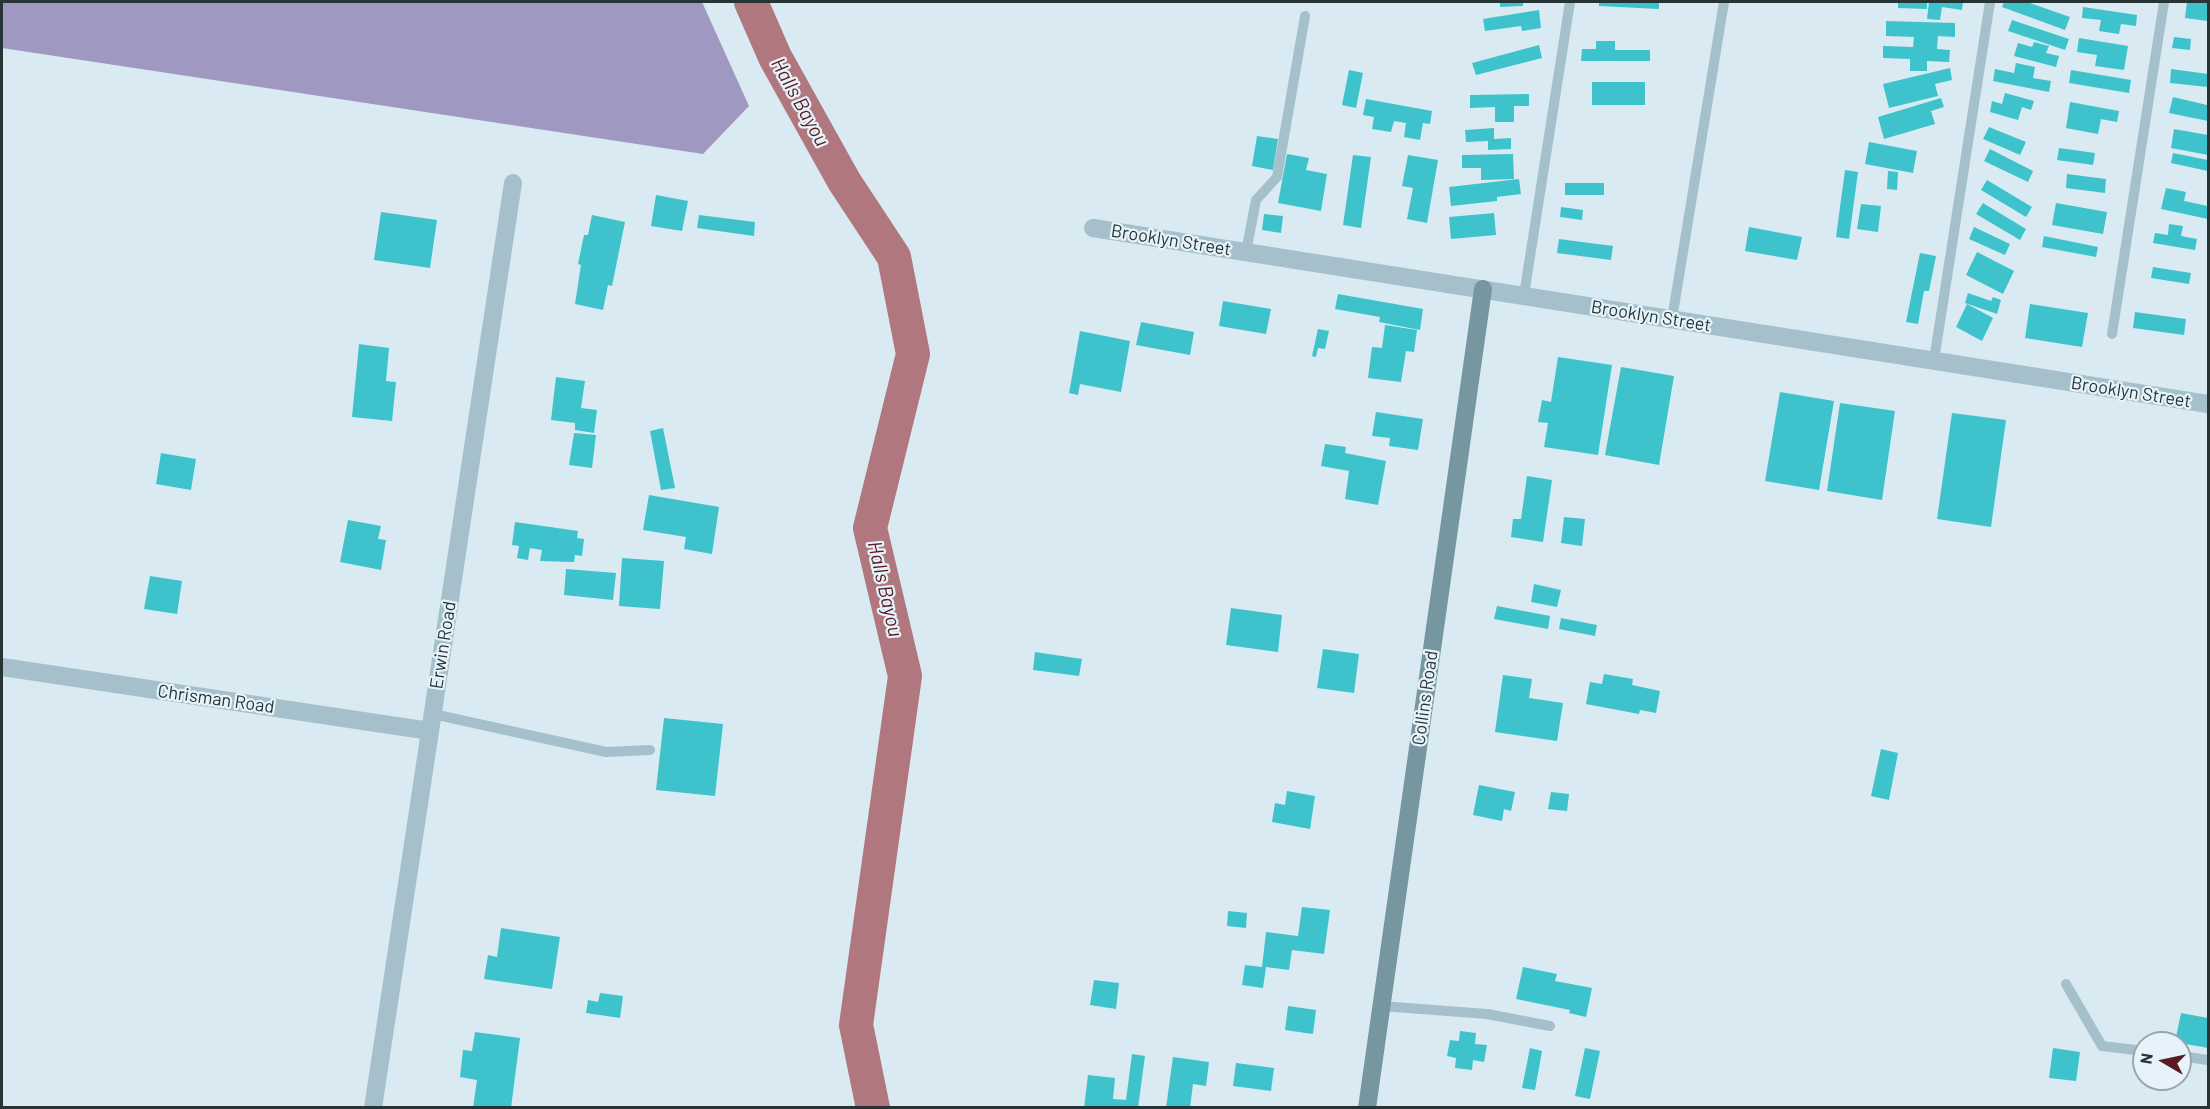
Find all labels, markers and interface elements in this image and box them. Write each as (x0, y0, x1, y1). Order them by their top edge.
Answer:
water label: Halls Bayou (766, 54, 834, 150)
street label: Brooklyn Street (1109, 220, 1233, 260)
street label: Brooklyn Street (1589, 296, 1713, 336)
street label: Brooklyn Street (2069, 372, 2193, 412)
water label: Halls Bayou (862, 539, 908, 639)
street label: Erwin Road (425, 600, 461, 690)
street label: Collins Road (1408, 649, 1442, 747)
street label: Chrisman Road (156, 680, 276, 718)
north arrow (2132, 1031, 2192, 1091)
text: N (2135, 1052, 2156, 1065)

